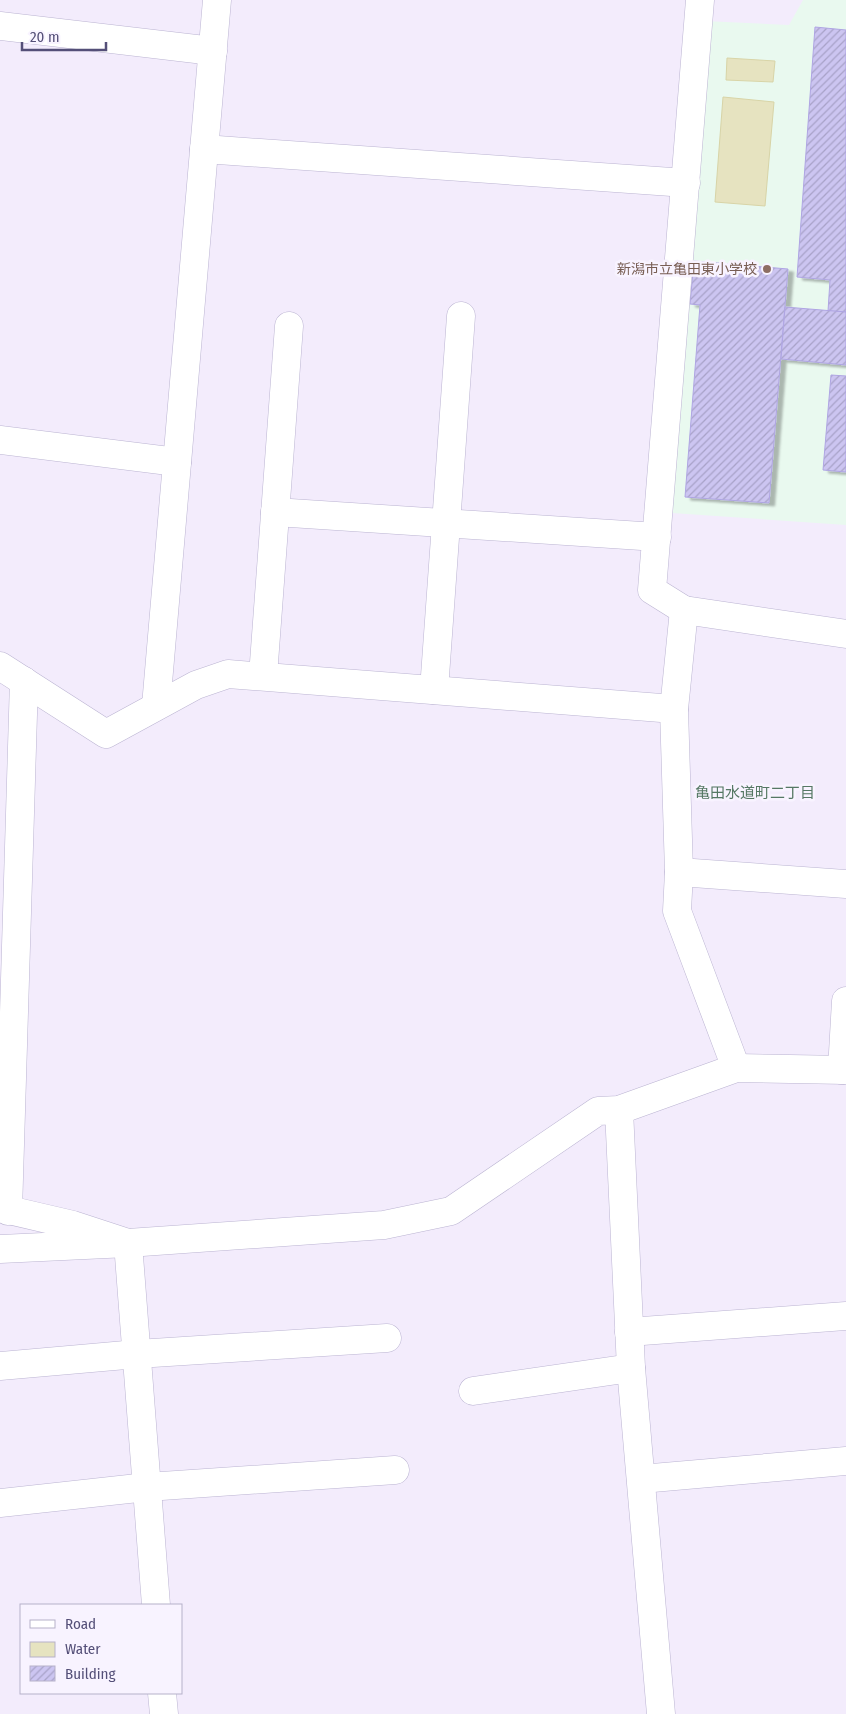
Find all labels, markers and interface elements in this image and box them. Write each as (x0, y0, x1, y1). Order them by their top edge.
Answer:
scale bar (22, 20, 106, 52)
text: 20 m (30, 28, 60, 46)
place label: 新潟市立亀田東小学校 (617, 261, 757, 278)
marker: 新潟市立亀田東小学校 (761, 263, 773, 275)
district label: 亀田水道町二丁目 (695, 784, 815, 802)
legend (20, 1604, 182, 1694)
text: Road (65, 1615, 96, 1633)
text: Water (65, 1640, 101, 1658)
text: Building (65, 1665, 116, 1683)

